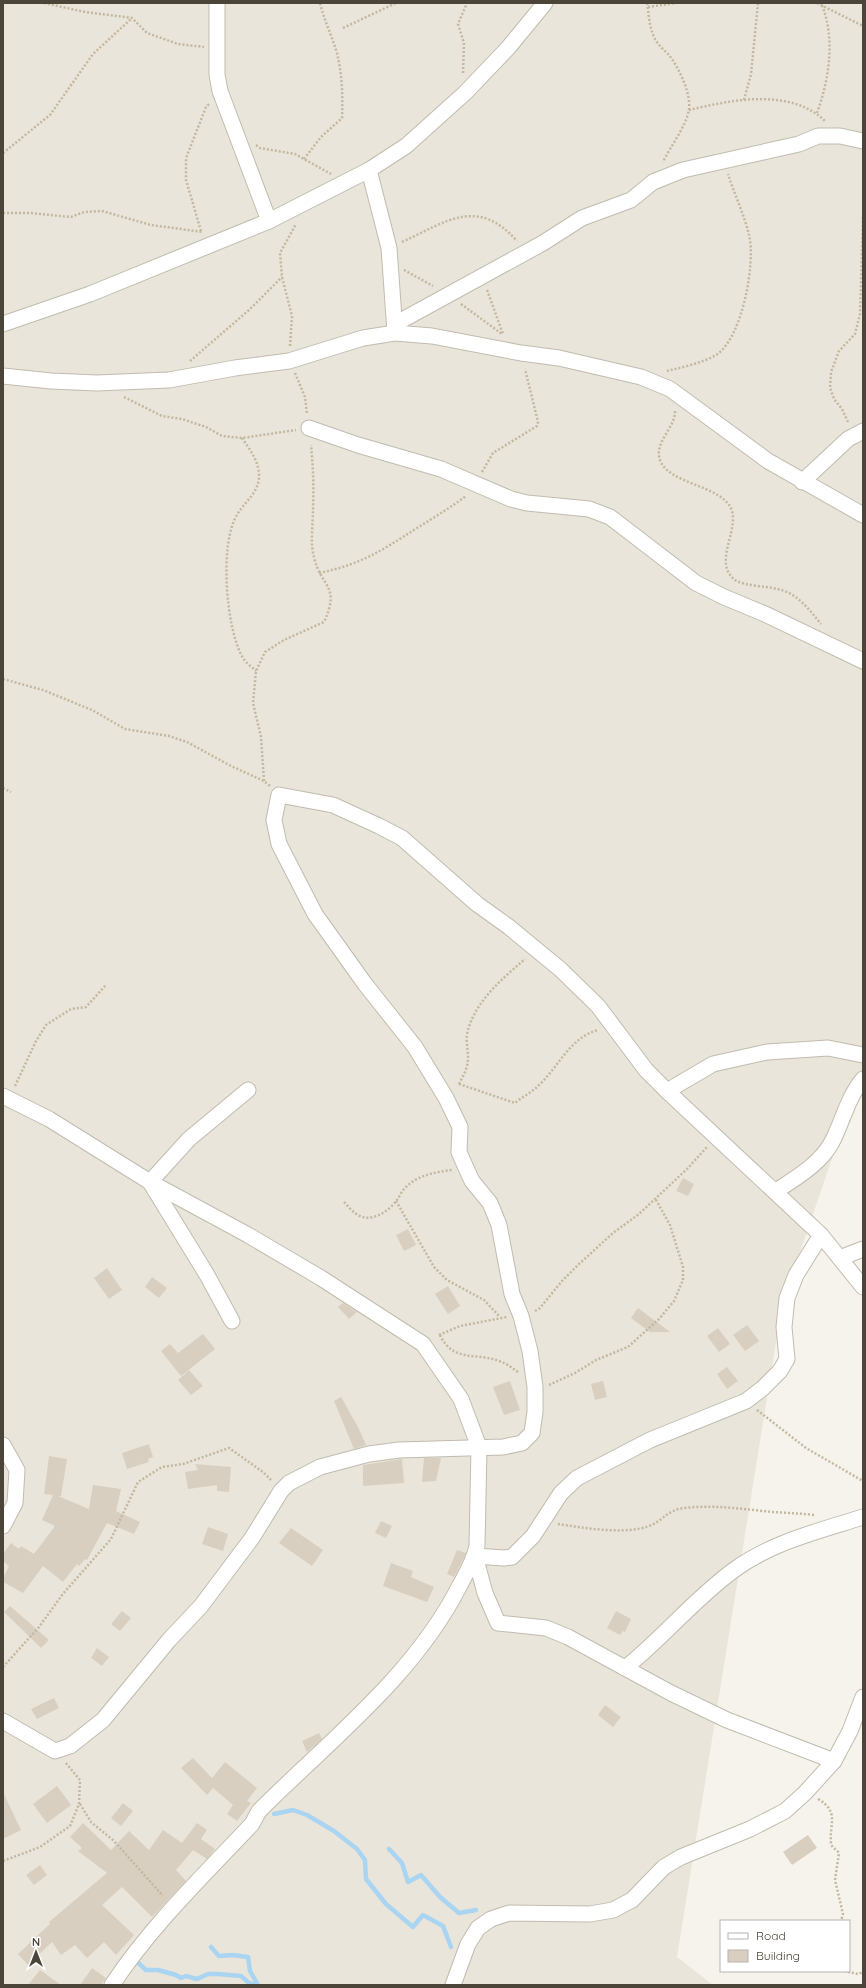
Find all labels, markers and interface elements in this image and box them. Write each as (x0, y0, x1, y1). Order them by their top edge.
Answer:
legend (720, 1920, 850, 1972)
text: Road (756, 1928, 786, 1943)
north arrow (16, 1932, 56, 1972)
text: N (32, 1935, 40, 1949)
text: Building (756, 1948, 800, 1963)

